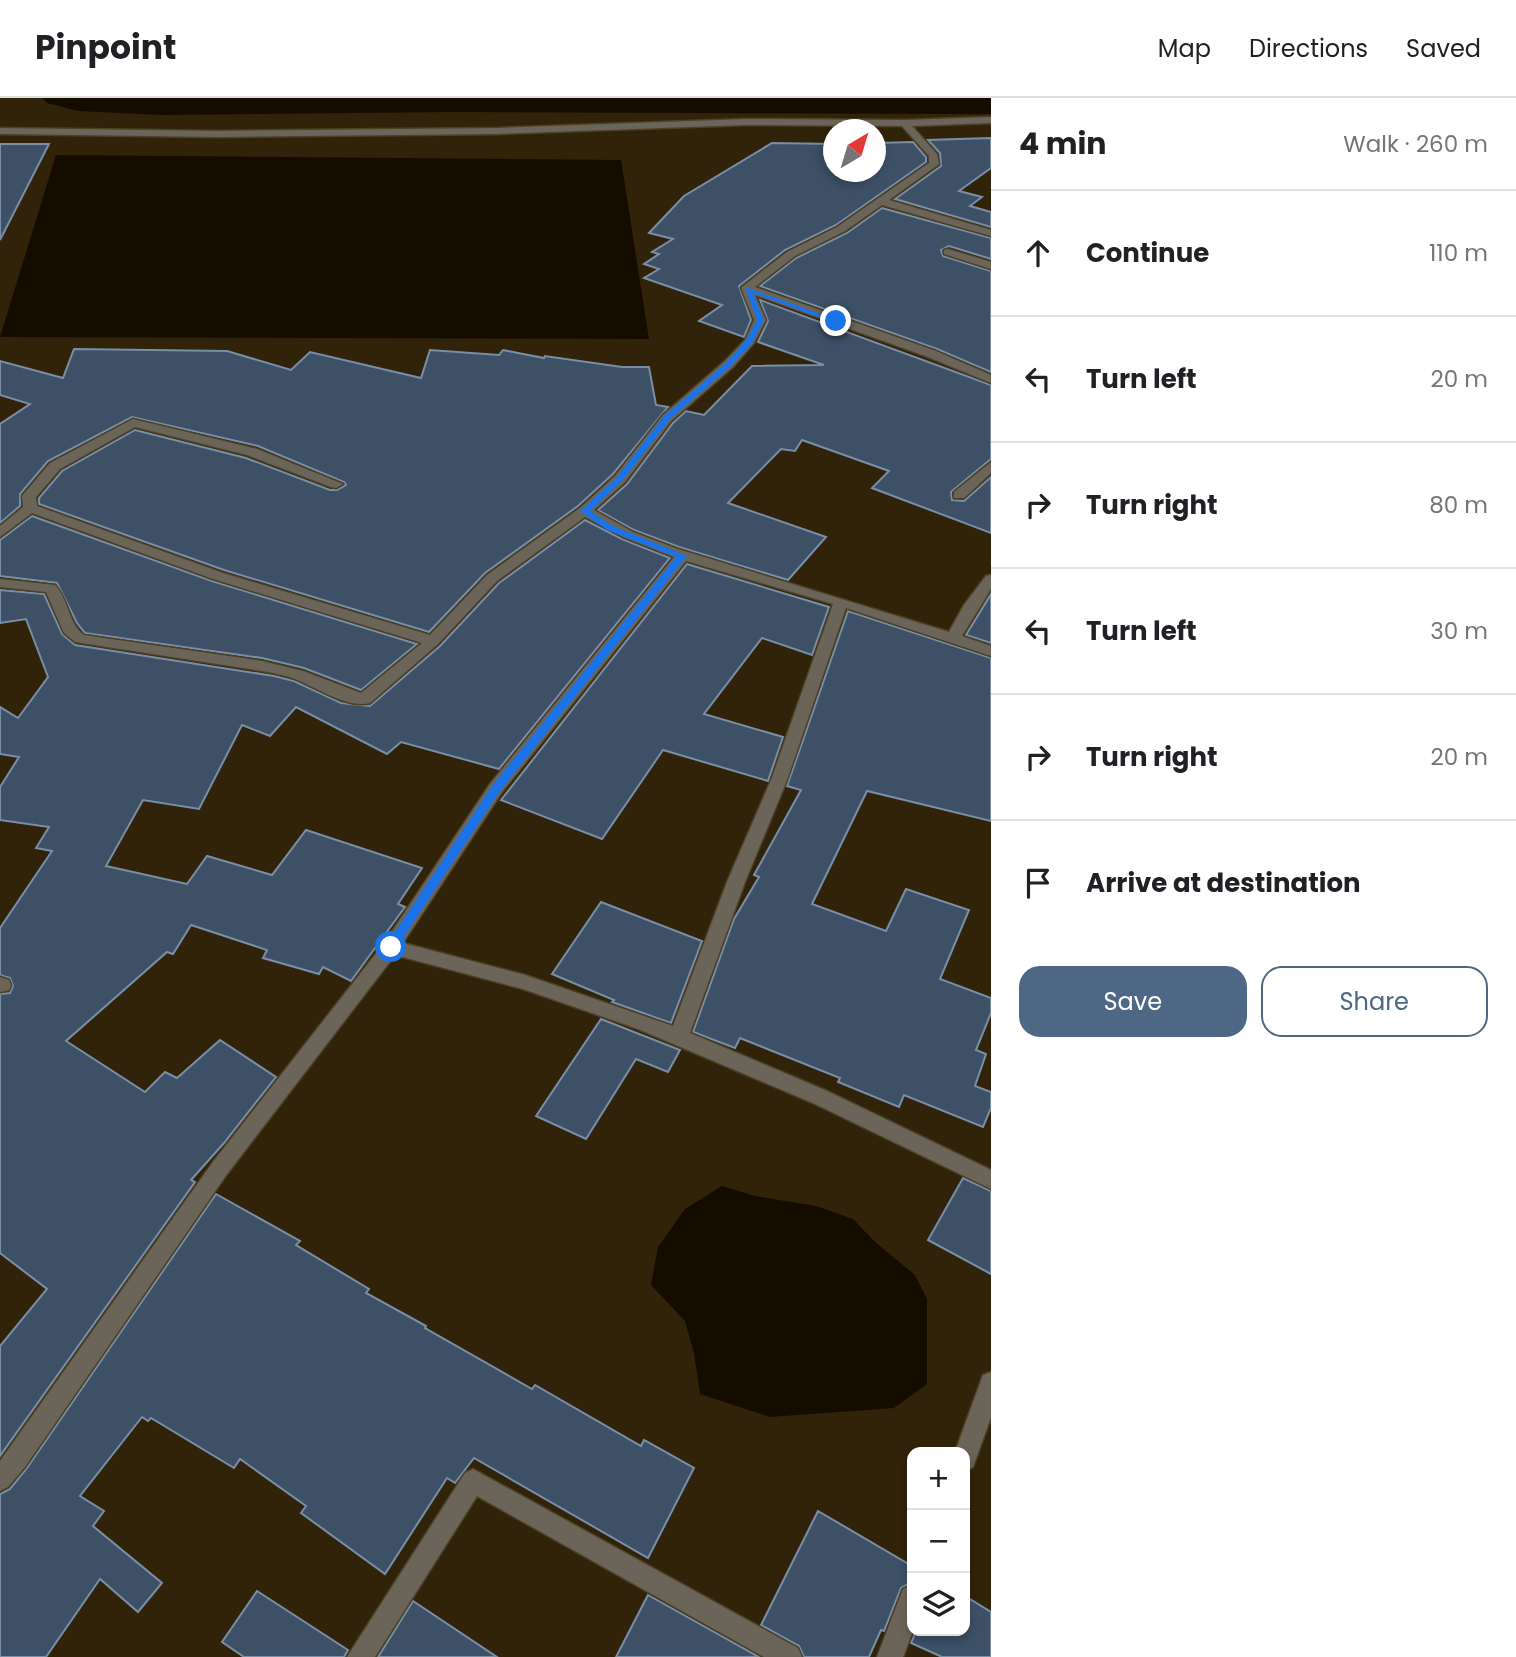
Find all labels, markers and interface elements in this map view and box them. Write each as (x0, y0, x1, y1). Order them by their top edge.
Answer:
text: Pinpoint (35, 24, 176, 71)
text: Map (1158, 32, 1211, 65)
text: Directions (1249, 32, 1368, 65)
text: Saved (1406, 32, 1481, 65)
north arrow (823, 119, 886, 182)
text: 4 min (1019, 122, 1107, 165)
text: Walk · 260 m (1343, 128, 1488, 160)
icon: ahead (1019, 234, 1057, 272)
text: Continue (1086, 235, 1209, 271)
text: 110 m (1429, 237, 1488, 269)
route end (820, 305, 851, 336)
icon: left (1019, 360, 1057, 398)
text: Turn left (1086, 361, 1197, 397)
text: 20 m (1430, 363, 1488, 395)
icon: right (1019, 486, 1057, 524)
text: Turn right (1086, 487, 1218, 523)
text: 80 m (1429, 489, 1488, 521)
icon: left (1019, 612, 1057, 650)
text: Turn left (1086, 613, 1197, 649)
text: 30 m (1430, 615, 1488, 647)
icon: right (1019, 738, 1057, 776)
text: Turn right (1086, 739, 1218, 775)
text: 20 m (1430, 741, 1488, 773)
icon: arrive (1019, 864, 1057, 902)
text: Arrive at destination (1086, 865, 1361, 901)
route start (375, 931, 406, 962)
button: Save (1019, 966, 1247, 1037)
button: Share (1261, 966, 1488, 1037)
map controls (907, 1447, 970, 1636)
button: + (907, 1447, 970, 1510)
button: − (907, 1510, 970, 1573)
button: layers (907, 1573, 970, 1636)

